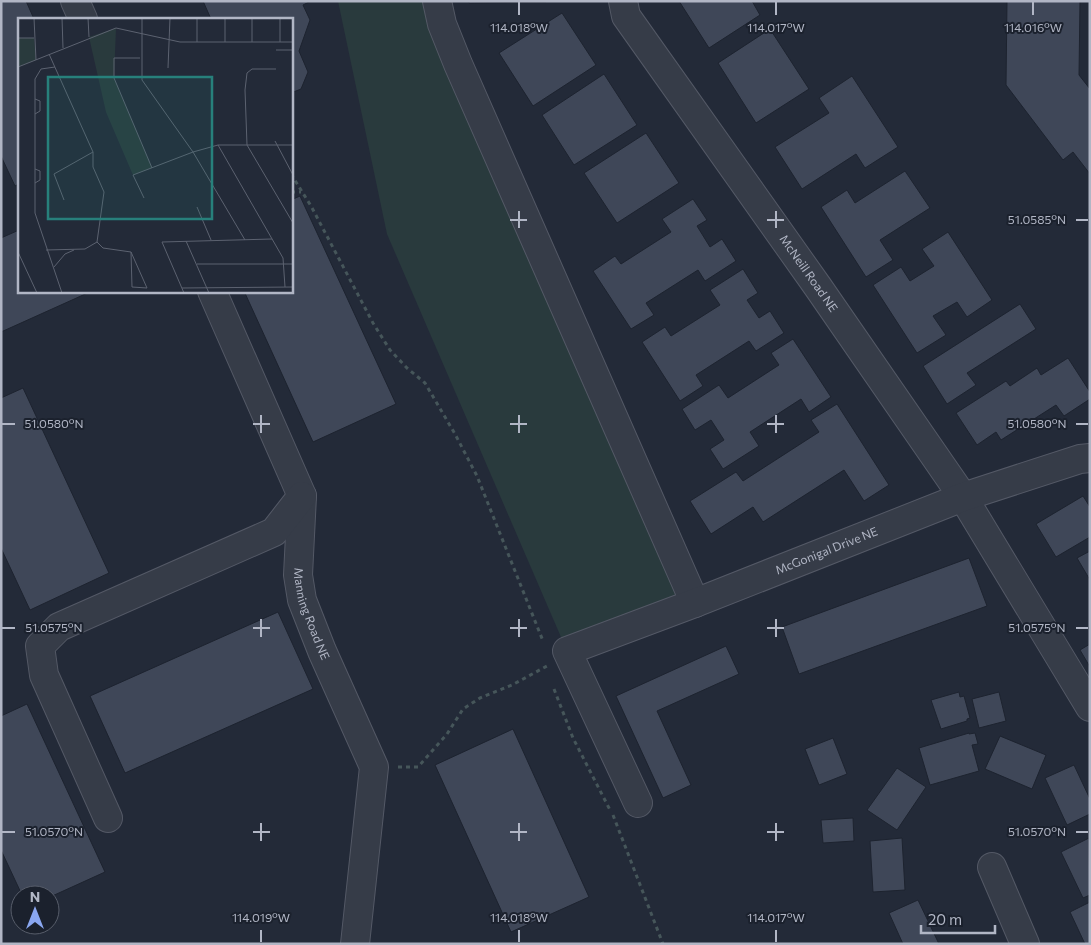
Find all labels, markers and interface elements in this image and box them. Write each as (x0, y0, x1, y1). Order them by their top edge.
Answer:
inset map (18, 18, 292, 292)
text: 114.018°W (490, 20, 548, 34)
text: 114.017°W (747, 20, 805, 34)
text: 114.016°W (1004, 20, 1062, 34)
text: 51.0585°N (1008, 212, 1066, 226)
street label: McNeill Road NE (777, 232, 841, 314)
text: 51.0580°N (24, 416, 84, 430)
text: 51.0580°N (1007, 416, 1067, 430)
street label: McGonigal Drive NE (773, 523, 879, 577)
street label: Manning Road NE (292, 567, 333, 662)
text: 51.0575°N (25, 620, 83, 634)
text: 51.0575°N (1008, 620, 1066, 634)
text: 51.0570°N (25, 824, 83, 838)
text: 51.0570°N (1008, 824, 1066, 838)
north arrow (10, 885, 60, 935)
text: N (30, 888, 40, 905)
scale bar (921, 902, 995, 934)
text: 114.019°W (232, 910, 290, 924)
text: 114.018°W (490, 910, 548, 924)
text: 114.017°W (747, 910, 805, 924)
text: 20 m (928, 910, 962, 928)

